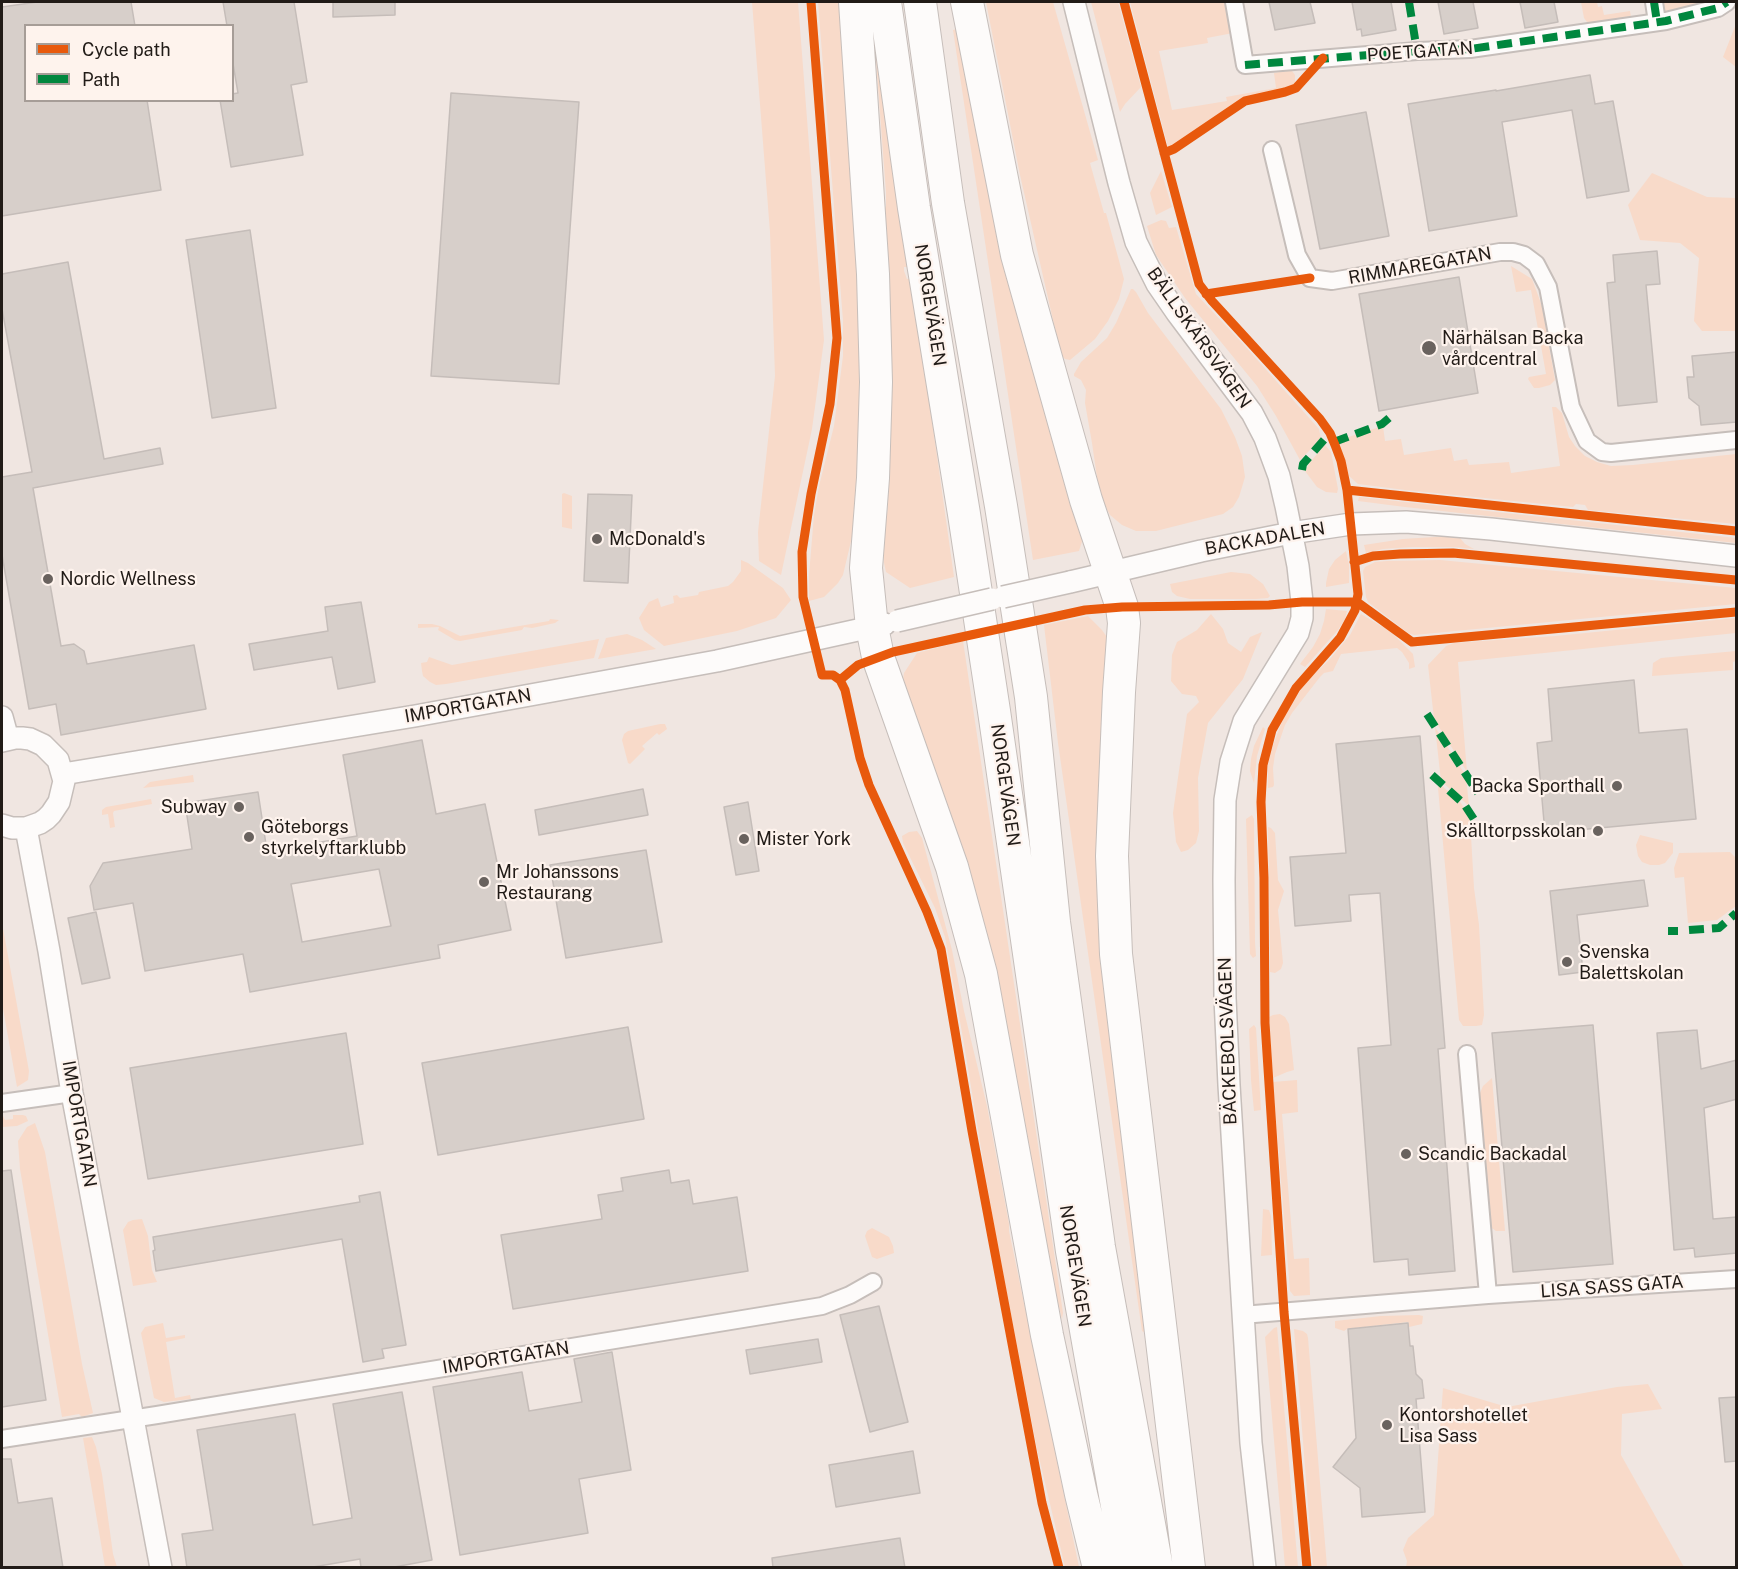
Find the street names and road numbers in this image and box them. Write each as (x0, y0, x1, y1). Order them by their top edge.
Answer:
street label: POETGATAN (1366, 38, 1474, 66)
street label: NORGEVÄGEN (910, 242, 950, 368)
street label: RIMMAREGATAN (1347, 243, 1493, 289)
street label: BÄLLSKÄRSVÄGEN (1142, 263, 1256, 413)
street label: BACKADALEN (1203, 518, 1327, 560)
street label: IMPORTGATAN (403, 684, 533, 728)
street label: NORGEVÄGEN (986, 722, 1024, 848)
street label: BÄCKEBOLSVÄGEN (1214, 957, 1242, 1125)
street label: IMPORTGATAN (57, 1059, 101, 1189)
street label: NORGEVÄGEN (1055, 1203, 1095, 1329)
street label: LISA SASS GATA (1540, 1271, 1684, 1303)
street label: IMPORTGATAN (441, 1337, 571, 1379)

